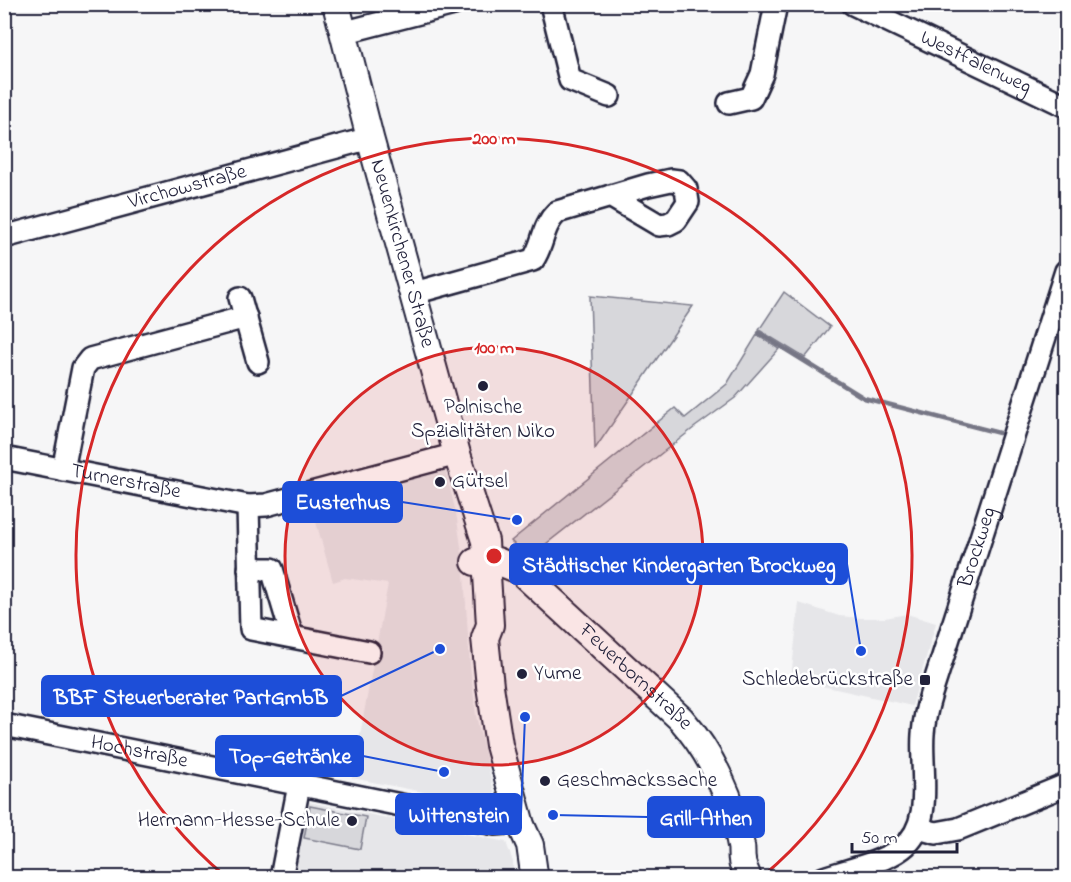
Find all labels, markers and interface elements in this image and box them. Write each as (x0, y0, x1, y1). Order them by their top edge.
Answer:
street label: Westfalenweg (915, 23, 1036, 104)
text: 200 m (472, 127, 516, 153)
street label: Neuenkirchener Straße (362, 156, 442, 351)
street label: Virchowstraße (124, 157, 250, 218)
text: 100 m (474, 336, 514, 362)
marker: Polnische Spzialitäten Niko (476, 379, 490, 393)
place label: Polnische Spzialitäten Niko (411, 393, 555, 447)
street label: Turnerstraße (68, 456, 184, 508)
place label: Gütsel (452, 467, 508, 497)
marker: Gütsel (433, 475, 447, 489)
callout: Eusterhus (283, 482, 402, 522)
text: Eusterhus (295, 488, 391, 520)
street label: Brockweg (951, 504, 1007, 592)
callout: Städtischer Kindergarten Brockweg (510, 544, 847, 584)
centre of rings (484, 546, 504, 566)
text: Städtischer Kindergarten Brockweg (522, 551, 836, 584)
street label: Feuerbornstraße (571, 616, 700, 737)
place label: Yume (534, 659, 582, 689)
place label: Schledebrückstraße (742, 665, 914, 695)
marker: Yume (515, 667, 529, 681)
marker: Schledebrückstraße (918, 673, 932, 687)
callout: BBF Steuerberater PartGmbB (42, 676, 341, 716)
text: BBF Steuerberater PartGmbB (53, 683, 328, 715)
street label: Hochstraße (88, 728, 191, 777)
callout: Top-Getränke (216, 736, 363, 776)
text: Top-Getränke (229, 742, 353, 774)
place label: Geschmackssache (557, 766, 718, 796)
marker: Geschmackssache (538, 774, 552, 788)
callout: Wittenstein (396, 794, 521, 834)
callout: Grill-Athen (648, 797, 764, 837)
text: Wittenstein (409, 801, 510, 833)
text: Grill-Athen (660, 804, 752, 836)
place label: Hermann-Hesse-Schule (138, 806, 341, 836)
marker: Hermann-Hesse-Schule (345, 814, 359, 828)
scale bar (852, 816, 957, 854)
text: 50 m (861, 826, 898, 852)

